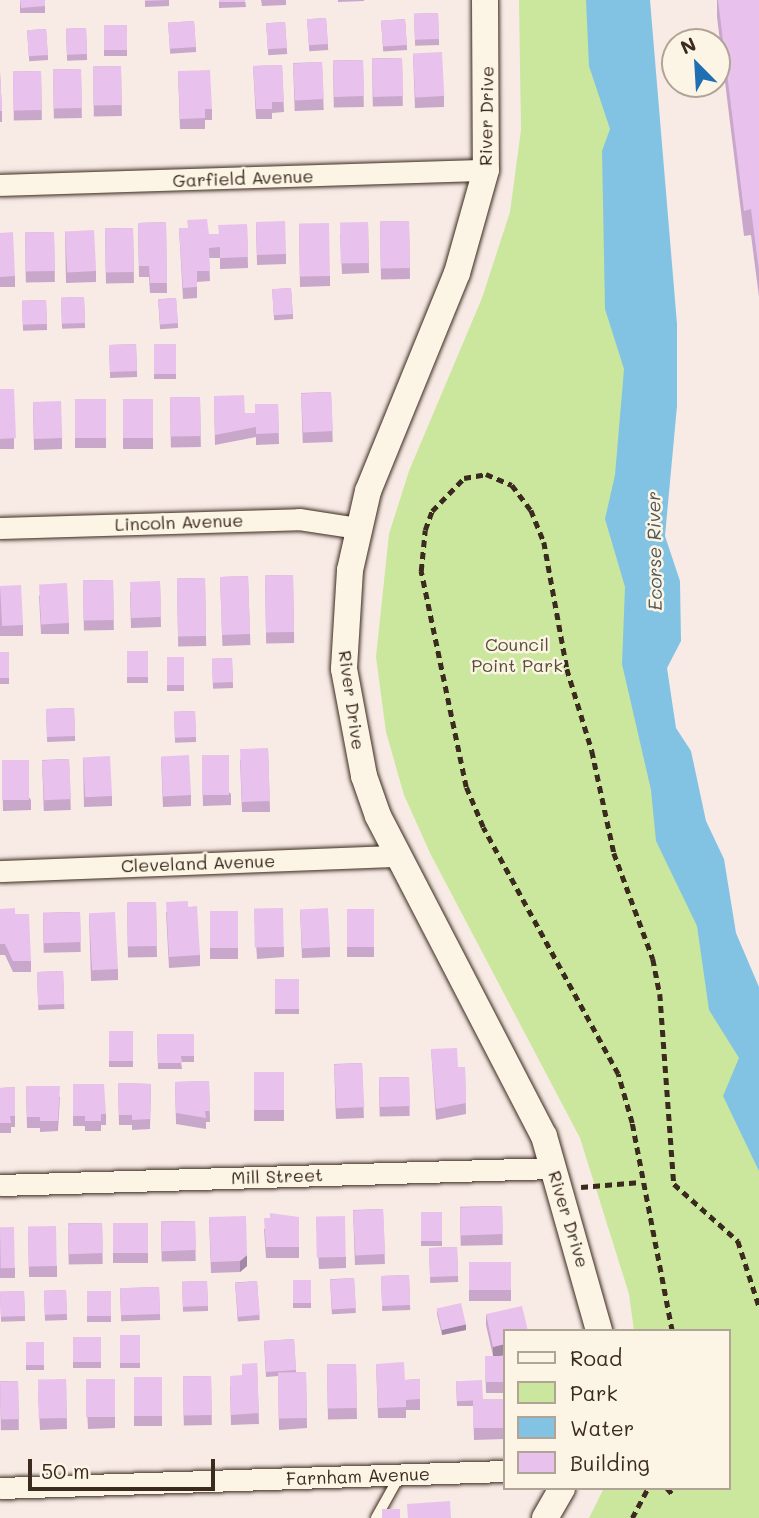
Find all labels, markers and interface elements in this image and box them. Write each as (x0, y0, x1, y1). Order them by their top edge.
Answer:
north arrow (661, 28, 731, 98)
text: N (676, 31, 700, 60)
street label: River Drive (474, 66, 498, 166)
street label: Garfield Avenue (172, 165, 314, 191)
water label: Ecorse River (642, 491, 666, 611)
street label: Lincoln Avenue (114, 509, 244, 535)
park label: Council Point Park (471, 634, 563, 676)
street label: River Drive (334, 649, 370, 751)
street label: Cleveland Avenue (121, 850, 275, 876)
street label: Mill Street (231, 1164, 323, 1188)
street label: River Drive (544, 1168, 594, 1270)
legend (504, 1329, 731, 1490)
text: Road (570, 1344, 622, 1371)
text: Park (570, 1379, 618, 1406)
text: Water (570, 1414, 634, 1441)
scale bar (32, 1444, 219, 1488)
text: Building (570, 1449, 650, 1476)
text: 50 m (41, 1457, 90, 1484)
street label: Farnham Avenue (286, 1463, 430, 1489)

